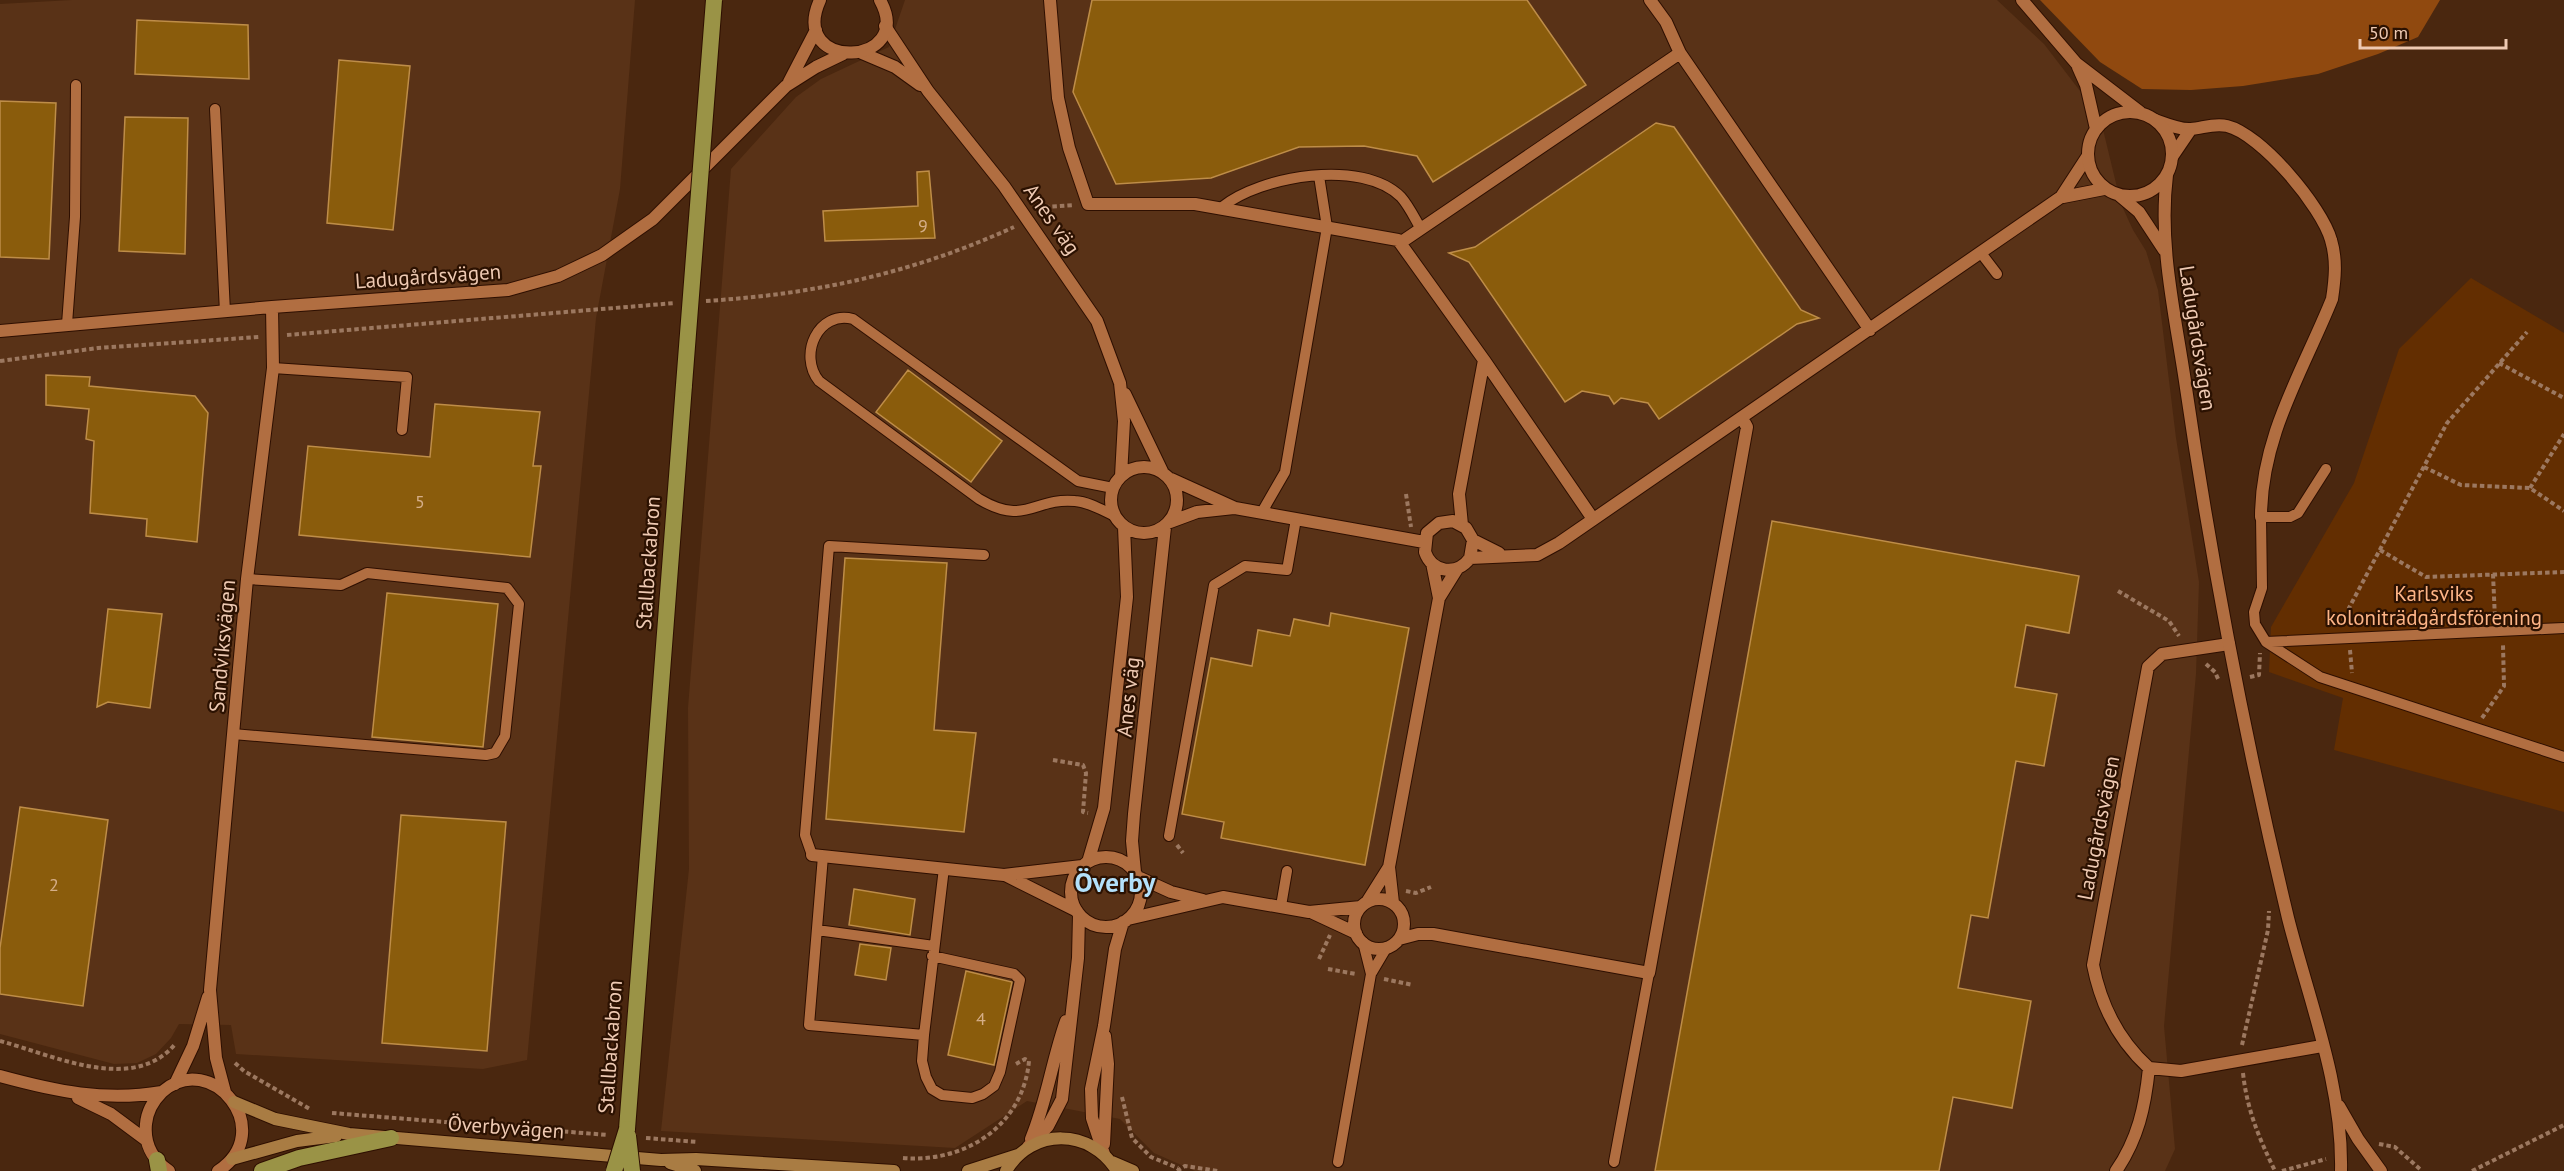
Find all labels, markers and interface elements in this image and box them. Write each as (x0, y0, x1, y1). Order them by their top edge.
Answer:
scale bar (2360, 12, 2506, 50)
text: 50 m (2369, 21, 2408, 44)
street label: Anes väg (1018, 178, 1086, 260)
house number: 9 (918, 214, 928, 237)
street label: Ladugårdsvägen (354, 257, 502, 295)
street label: Ladugårdsvägen (2173, 264, 2223, 412)
house number: 5 (415, 490, 425, 513)
street label: Stallbackabron (630, 495, 666, 631)
street label: Sandviksvägen (203, 579, 241, 713)
park label: Karlsviks koloniträdgårdsförening (2326, 580, 2542, 631)
street label: Anes väg (1110, 656, 1146, 738)
street label: Ladugårdsvägen (2071, 754, 2125, 902)
district label: Överby (1075, 865, 1156, 899)
house number: 2 (49, 873, 59, 896)
street label: Stallbackabron (592, 979, 628, 1115)
house number: 4 (976, 1007, 986, 1030)
street label: Överbyvägen (447, 1109, 565, 1145)

